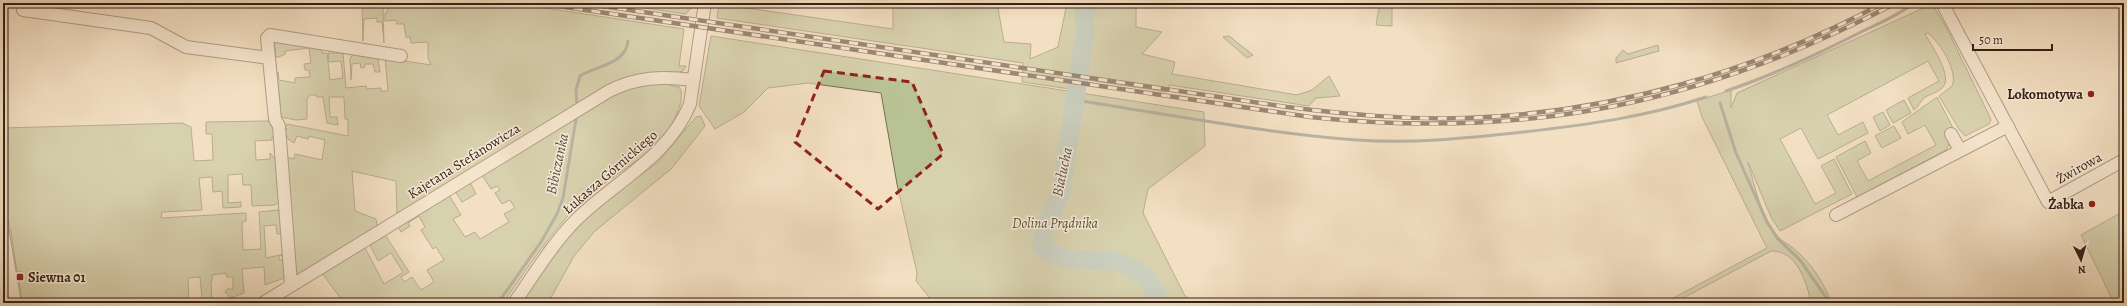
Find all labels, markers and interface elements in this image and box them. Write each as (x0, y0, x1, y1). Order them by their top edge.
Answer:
scale bar (1973, 26, 2052, 52)
text: 50 m (1979, 32, 2003, 48)
place label: Lokomotywa (2007, 85, 2083, 104)
marker: Lokomotywa (2086, 89, 2096, 99)
street label: Kajetana Stefanowicza (404, 118, 524, 203)
street label: Łukasza Górnickiego (559, 126, 661, 218)
water label: Bibiczanka (541, 132, 573, 196)
water label: Białucha (1047, 145, 1077, 199)
street label: Żwirowa (2053, 147, 2106, 188)
place label: Żabka (2048, 195, 2084, 214)
marker: Żabka (2087, 199, 2097, 209)
park label: Dolina Prądnika (1012, 214, 1099, 233)
north arrow (2061, 240, 2101, 280)
text: N (2077, 262, 2086, 277)
place label: Siewna 01 (28, 268, 85, 287)
marker: Siewna 01 (15, 272, 25, 282)

